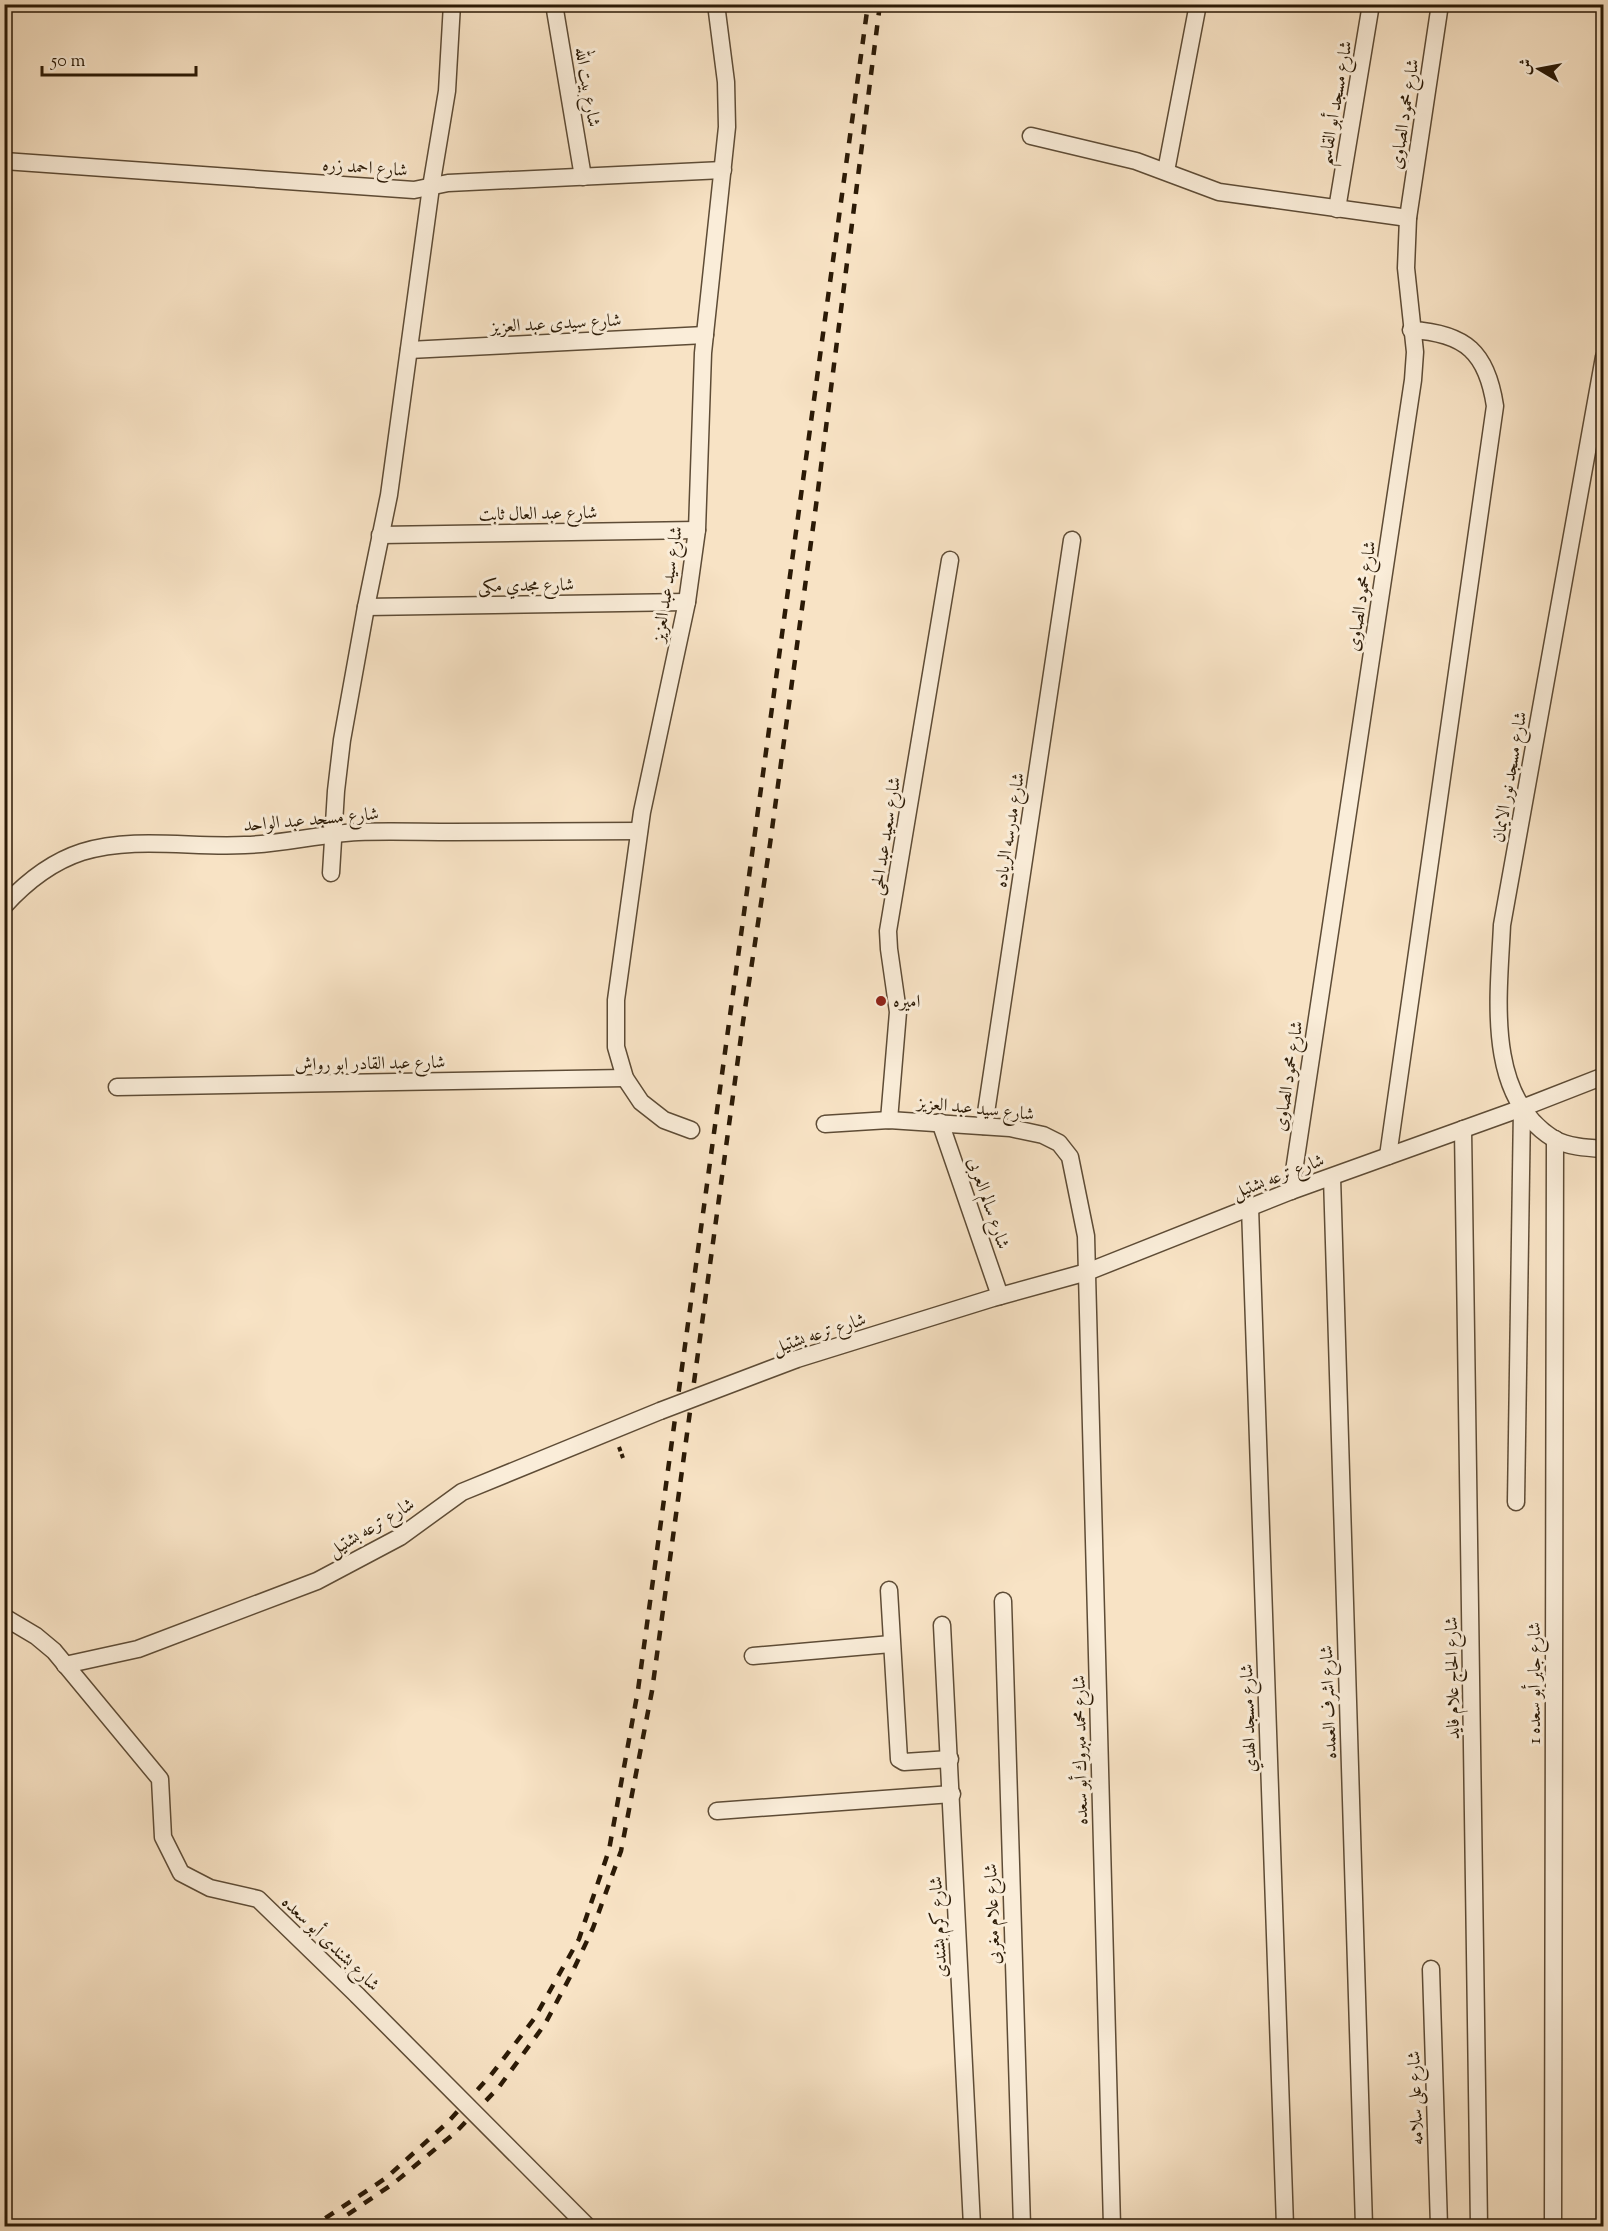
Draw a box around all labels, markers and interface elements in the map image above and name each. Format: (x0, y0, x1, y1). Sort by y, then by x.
scale bar (42, 39, 196, 77)
street label: شارع مسجد أبو القاسم (1311, 39, 1364, 168)
north arrow (1509, 39, 1569, 99)
street label: شارع بيت الله (566, 45, 609, 129)
text: 50 m (50, 49, 86, 75)
street label: شارع محمود الصاوى (1384, 57, 1428, 171)
text: ش (1514, 57, 1539, 77)
street label: شارع احمد زره (321, 153, 408, 185)
street label: شارع سيدى عبد العزيز (488, 309, 622, 342)
street label: شارع عبد العال ثابت (478, 501, 598, 529)
street label: شارع سيد عبد العزيز (647, 524, 691, 646)
street label: شارع محمود الصاوى (1341, 539, 1385, 653)
street label: شارع مجدي مكى (478, 573, 574, 601)
street label: شارع مسجد نور الايمان (1487, 710, 1535, 845)
street label: شارع مدرسه الرياده (989, 771, 1033, 890)
street label: شارع سعيد عبد الحى (865, 775, 909, 897)
street label: شارع مسجد عبد الواحد (242, 802, 380, 840)
place label: اميره (893, 990, 921, 1016)
marker: اميره (874, 994, 888, 1008)
street label: شارع محمود الصاوى (1268, 1019, 1312, 1133)
street label: شارع عبد القادر ابو رواش (294, 1051, 446, 1079)
street label: شارع سيد عبد العزيز (914, 1091, 1035, 1129)
street label: شارع ترعه بشتيل (1229, 1148, 1329, 1207)
street label: شارع سالم العربى (958, 1154, 1015, 1253)
street label: شارع ترعه بشتيل (770, 1308, 870, 1362)
street label: شارع ترعه بشتيل (324, 1493, 420, 1565)
street label: شارع الحاج علام فايد (1440, 1616, 1469, 1740)
street label: شارع جابر أبو سعده 1 (1521, 1622, 1549, 1744)
street label: شارع اشرف العمده (1315, 1645, 1345, 1759)
street label: شارع مسجد الهدي (1235, 1663, 1265, 1773)
street label: شارع محمد مبروك أبو سعده (1066, 1675, 1096, 1825)
street label: شارع علام مغربى (979, 1863, 1010, 1965)
street label: شارع كرم بشندى (924, 1875, 957, 1978)
street label: شارع بشندى أبو سعده (275, 1889, 386, 1998)
street label: شارع على سلامه (1402, 2050, 1432, 2146)

